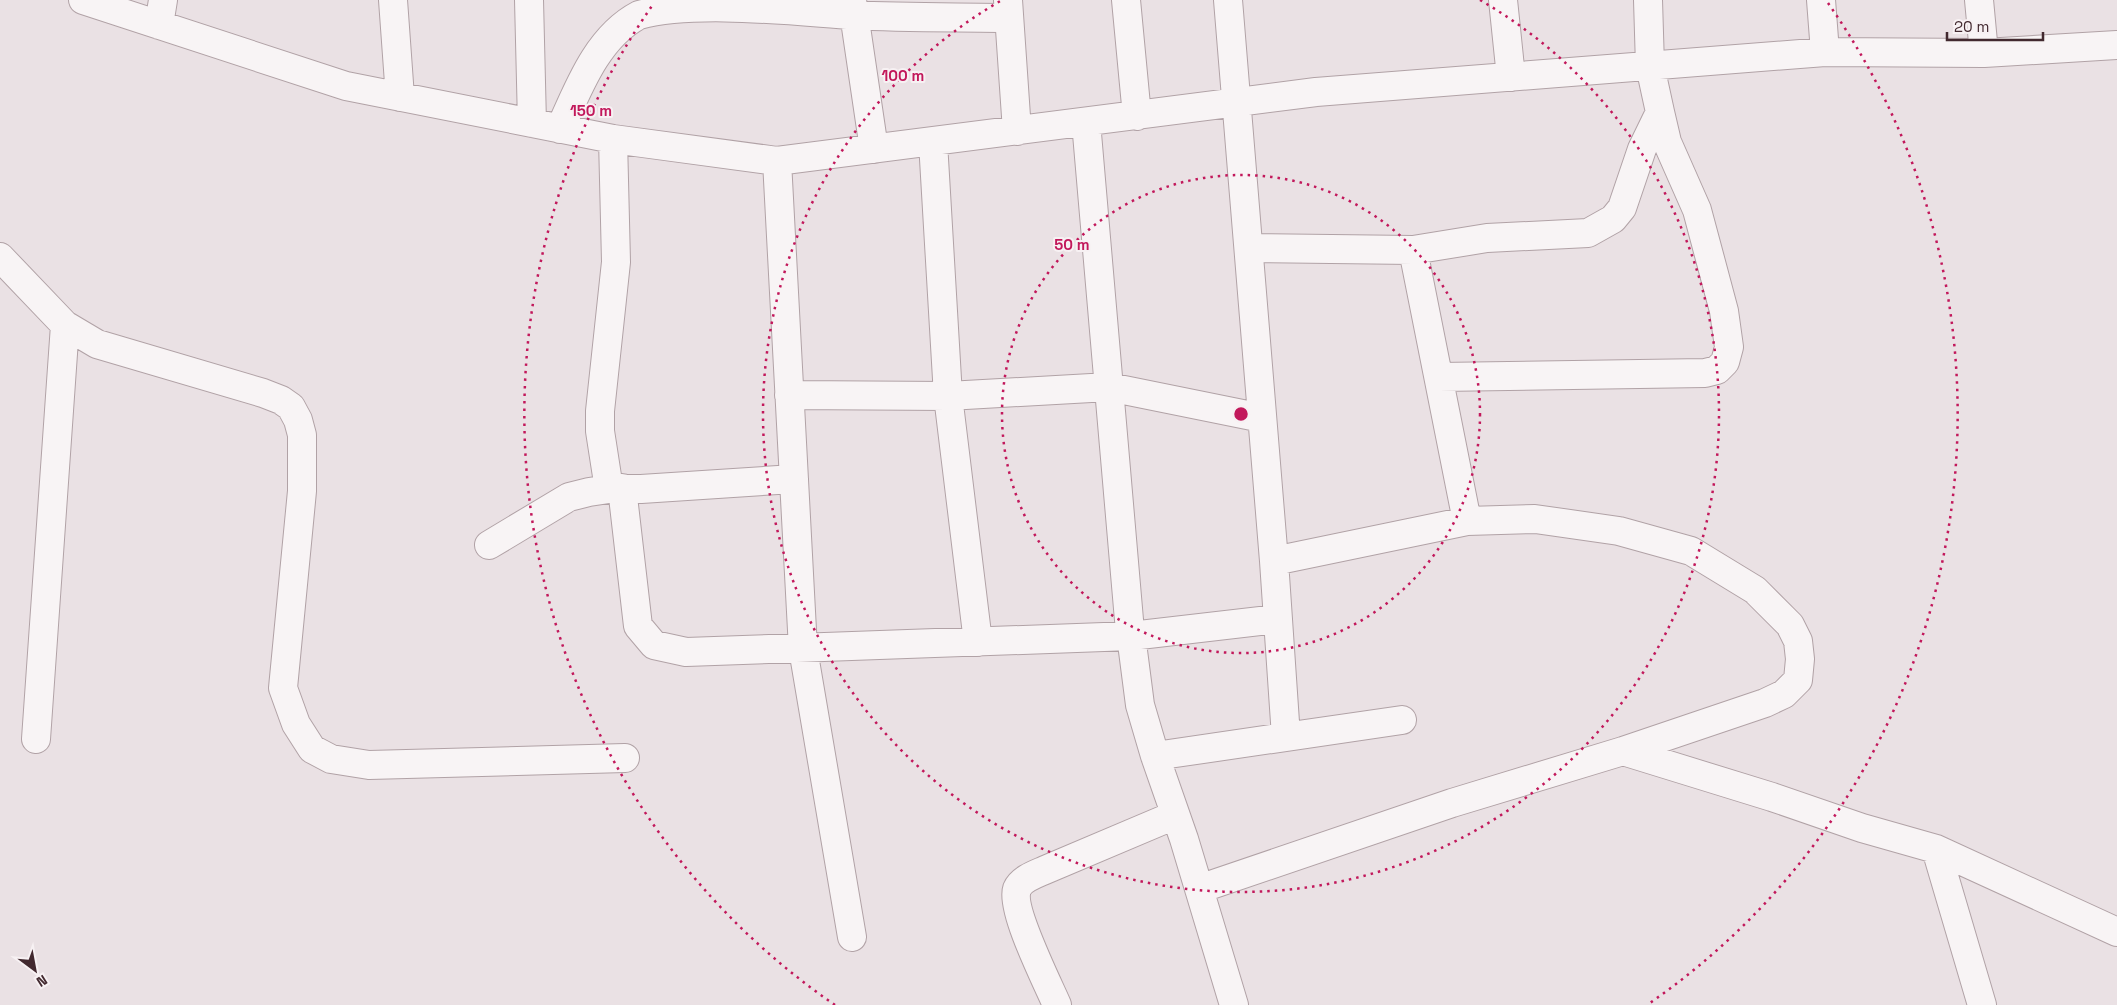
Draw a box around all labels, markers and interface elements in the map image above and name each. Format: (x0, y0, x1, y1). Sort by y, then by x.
scale bar (1947, 10, 2043, 42)
text: 20 m (1954, 17, 1989, 36)
text: 100 m (882, 66, 924, 85)
text: 150 m (570, 101, 612, 120)
text: 50 m (1054, 235, 1090, 254)
centre of rings (1232, 405, 1250, 423)
north arrow (10, 945, 60, 995)
text: N (33, 971, 51, 991)

